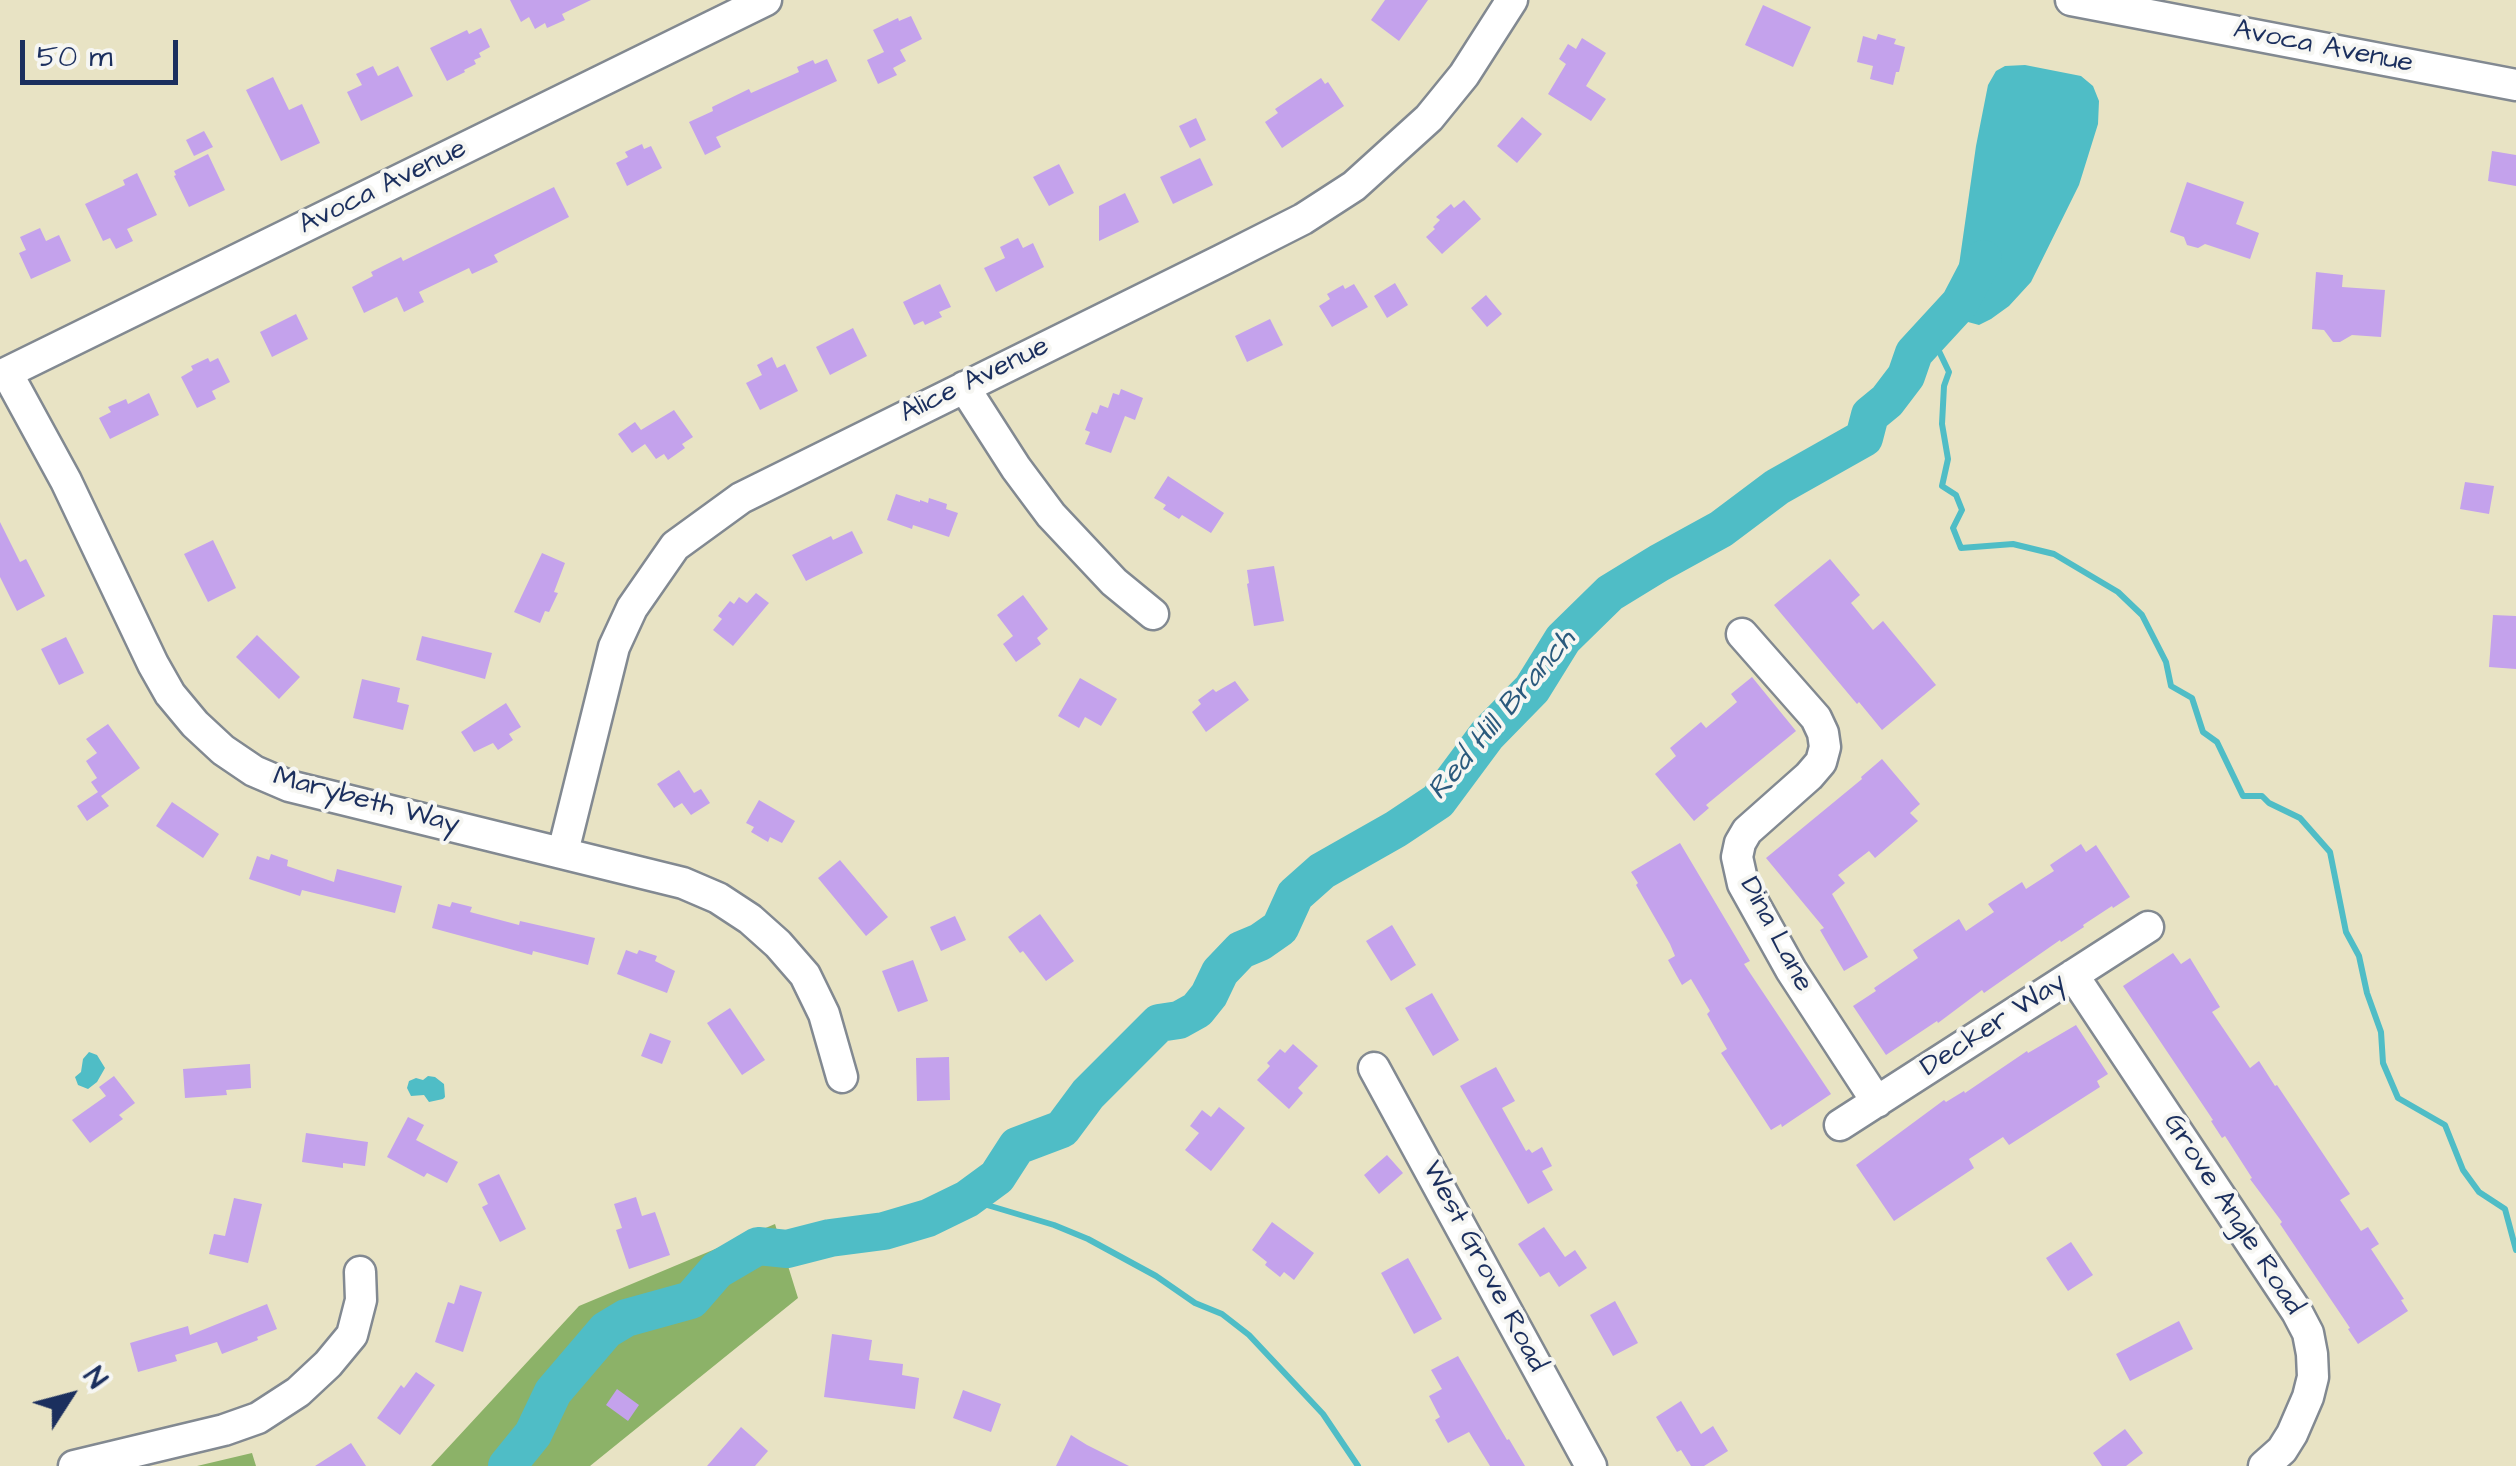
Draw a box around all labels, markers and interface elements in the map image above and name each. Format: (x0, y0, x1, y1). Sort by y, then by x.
street label: Avoca Avenue (2230, 14, 2416, 82)
scale bar (25, 20, 182, 82)
text: 50 m (37, 36, 113, 78)
street label: Avoca Avenue (294, 133, 472, 243)
street label: Alice Avenue (895, 330, 1055, 432)
water label: Red Hill Branch (1421, 624, 1585, 808)
street label: Marybeth Way (269, 761, 463, 843)
street label: Dina Lane (1731, 872, 1819, 998)
street label: Decker Way (1915, 967, 2073, 1085)
street label: Grove Angle Road (2154, 1108, 2310, 1322)
street label: West Grove Road (1413, 1156, 1553, 1378)
north arrow (20, 1346, 120, 1446)
text: N (74, 1360, 116, 1397)

